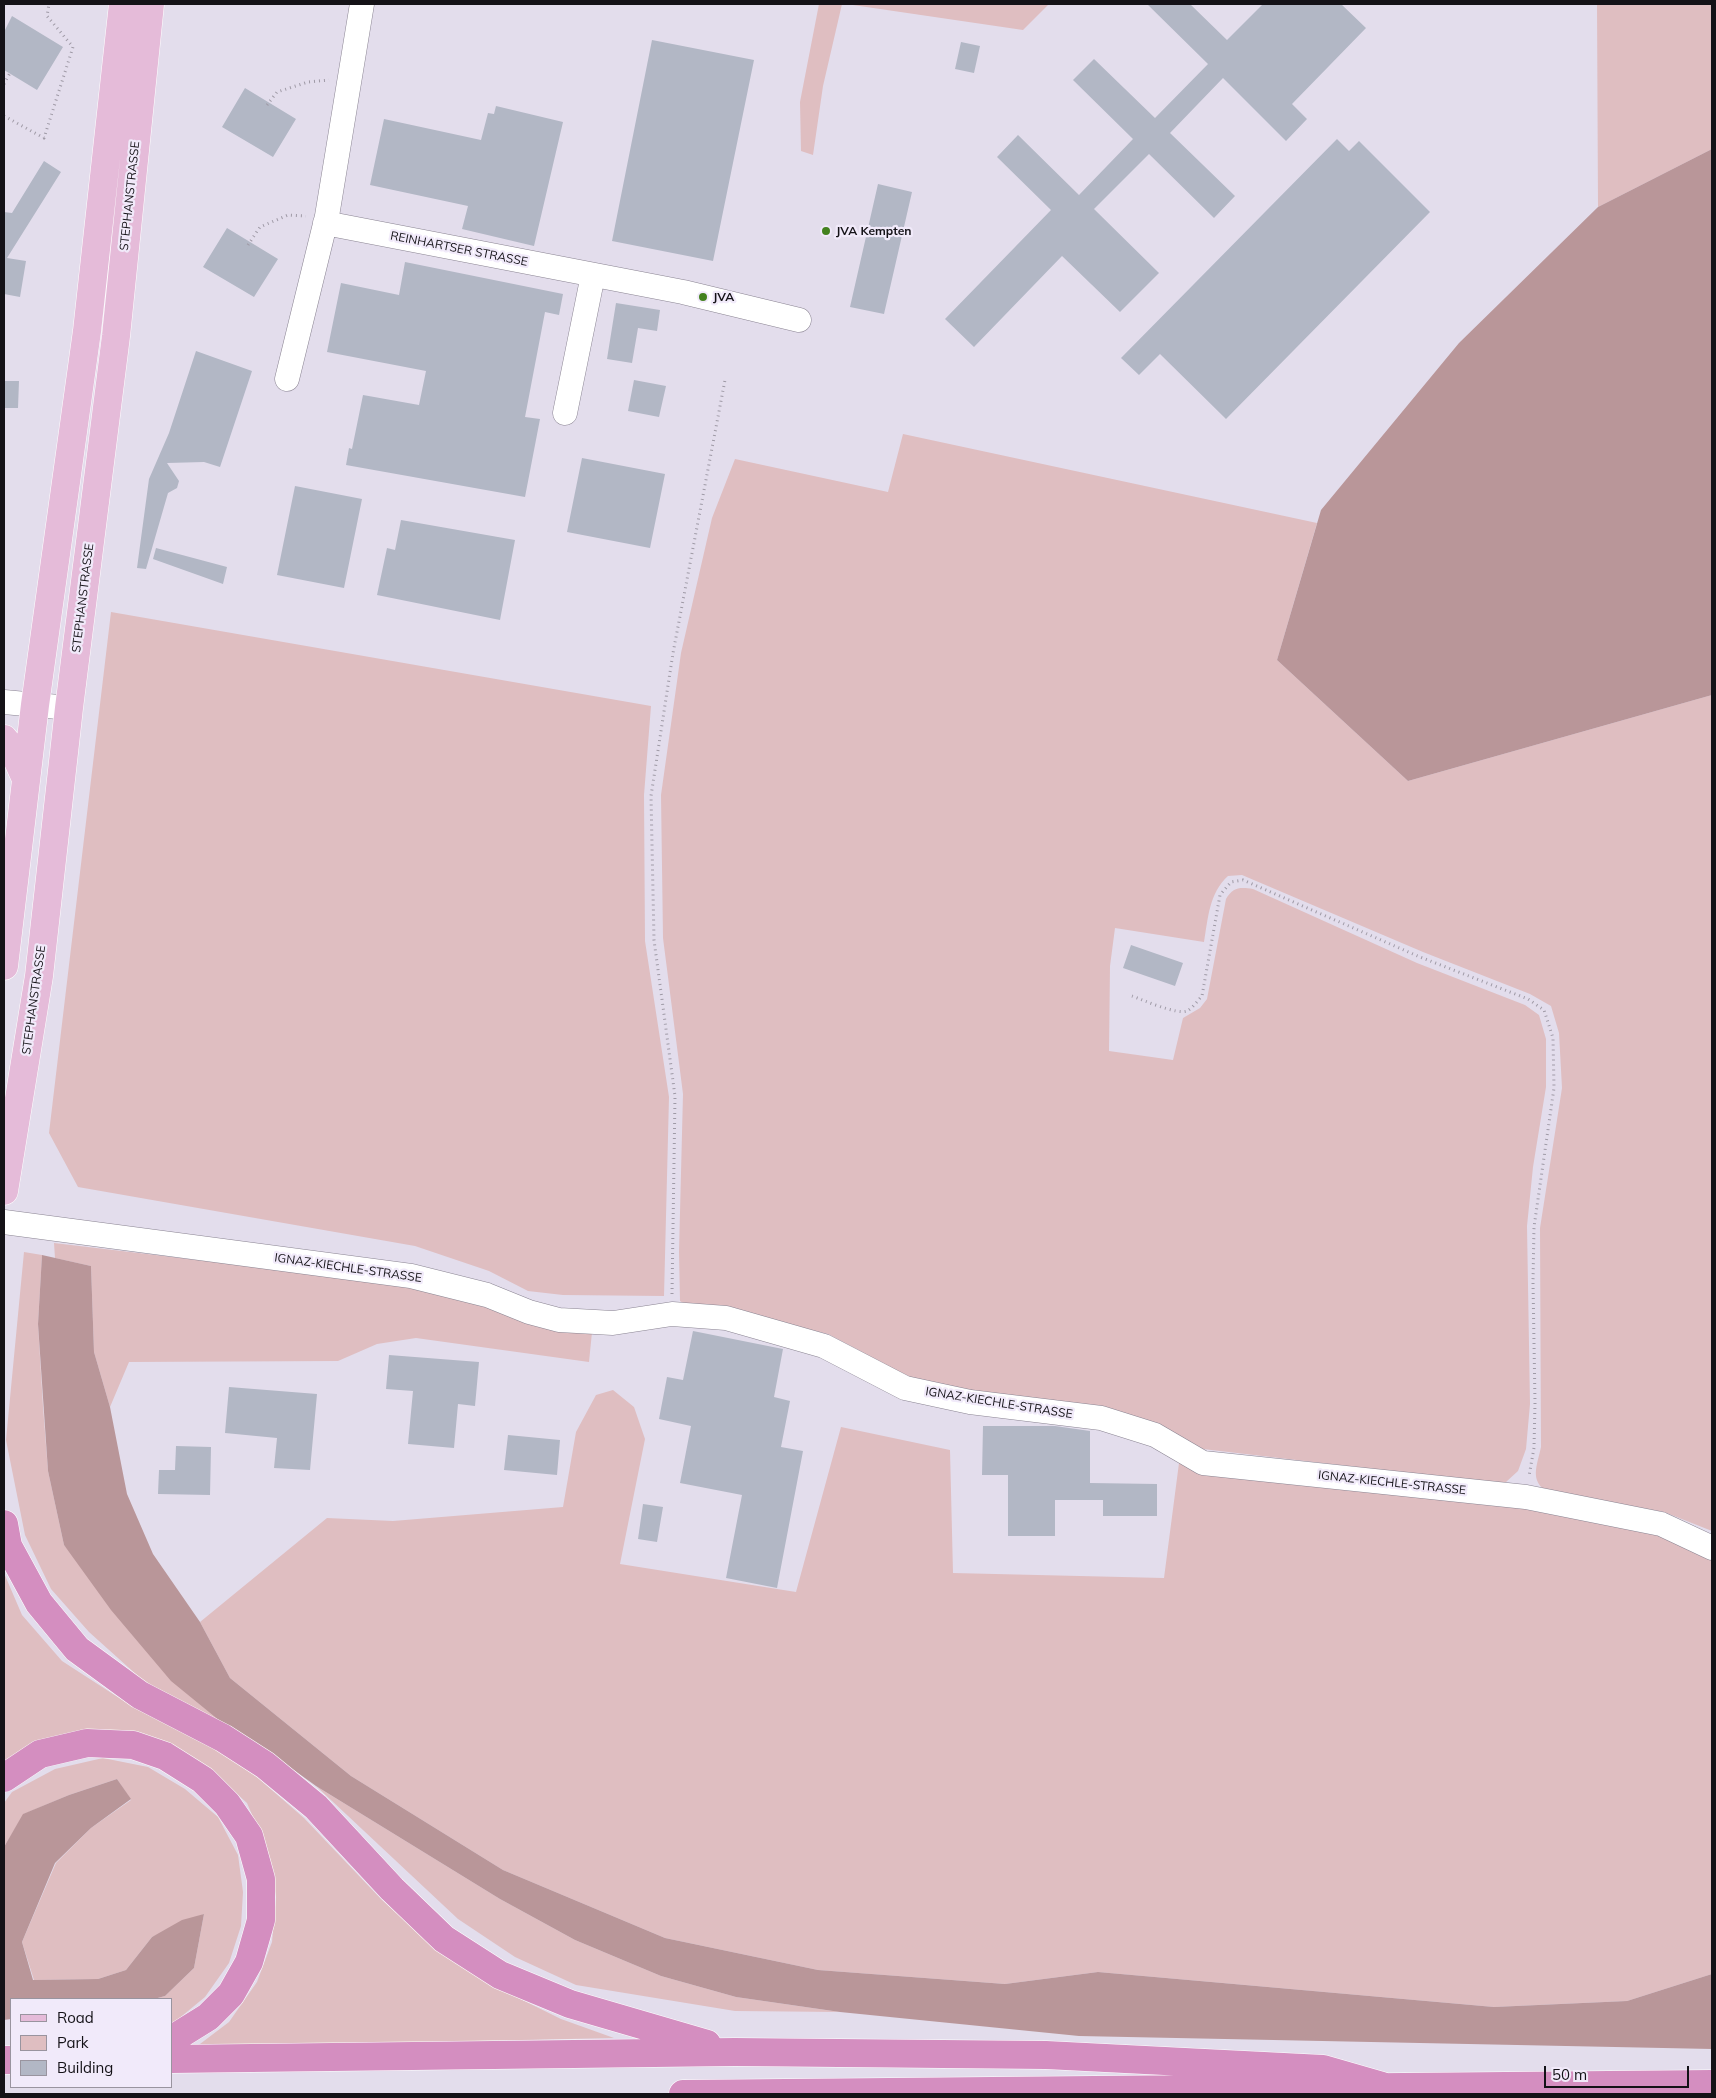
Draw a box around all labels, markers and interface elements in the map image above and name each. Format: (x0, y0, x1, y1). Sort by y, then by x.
street label: STEPHANSTRASSE (117, 141, 143, 251)
place label: JVA Kempten (836, 224, 911, 238)
marker: JVA Kempten (820, 225, 832, 237)
street label: REINHARTSER STRASSE (389, 229, 529, 269)
place label: JVA (713, 290, 734, 304)
marker: JVA (697, 291, 709, 303)
street label: STEPHANSTRASSE (69, 543, 97, 653)
street label: STEPHANSTRASSE (19, 945, 49, 1055)
street label: IGNAZ-KIECHLE-STRASSE (273, 1251, 423, 1285)
street label: IGNAZ-KIECHLE-STRASSE (924, 1384, 1074, 1422)
street label: IGNAZ-KIECHLE-STRASSE (1317, 1468, 1467, 1498)
legend (10, 1998, 172, 2088)
text: Road (57, 2008, 94, 2027)
text: Park (57, 2033, 89, 2052)
scale bar (1546, 2056, 1691, 2088)
text: Building (57, 2058, 113, 2077)
text: 50 m (1552, 2065, 1587, 2084)

